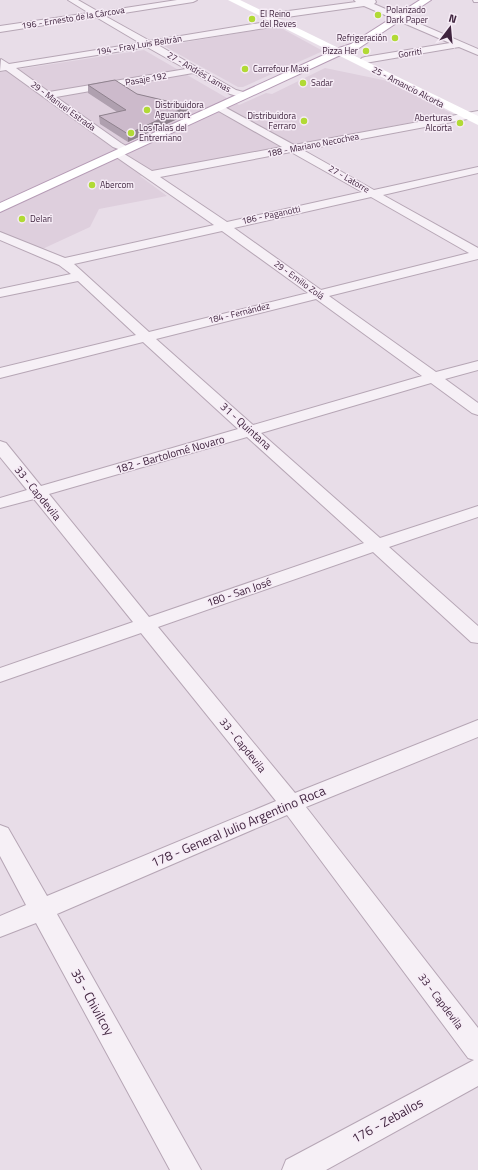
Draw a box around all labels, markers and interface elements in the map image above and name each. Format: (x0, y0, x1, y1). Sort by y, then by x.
street label: 196 - Ernesto de la Cárcova (20, 3, 126, 32)
place label: Polarizado Dark Paper (386, 3, 428, 26)
place label: El Reino del Reves (260, 7, 296, 30)
north arrow (430, 8, 470, 48)
marker: Polarizado Dark Paper (373, 10, 383, 20)
text: N (447, 10, 459, 27)
marker: El Reino del Reves (247, 14, 257, 24)
street label: 194 - Fray Luis Beltrán (95, 31, 183, 58)
place label: Refrigeración (337, 31, 387, 44)
marker: Refrigeración (390, 33, 400, 43)
place label: Pizza Her (322, 44, 358, 57)
street label: Gorriti (397, 44, 423, 61)
marker: Pizza Her (361, 46, 371, 56)
street label: 27 - Andrés Lamas (165, 48, 234, 95)
place label: Carrefour Maxi (253, 62, 309, 75)
street label: 25 - Amancio Alcorta (370, 63, 447, 111)
marker: Carrefour Maxi (240, 64, 250, 74)
street label: Pasaje 192 (124, 68, 168, 89)
place label: Sadar (311, 76, 333, 89)
street label: 29 - Manuel Estrada (28, 78, 99, 134)
marker: Sadar (298, 78, 308, 88)
place label: Distribuidora Aguanort (155, 98, 204, 121)
marker: Distribuidora Aguanort (142, 105, 152, 115)
place label: Distribuidora Ferraro (247, 109, 296, 132)
place label: Aberturas Alcorta (414, 111, 452, 134)
marker: Distribuidora Ferraro (299, 116, 309, 126)
marker: Aberturas Alcorta (455, 118, 465, 128)
place label: Los Talas del Entrerriano (139, 121, 187, 144)
marker: Los Talas del Entrerriano (126, 128, 136, 138)
street label: 188 - Mariano Necochea (266, 129, 360, 160)
street label: 27 - Latorre (326, 162, 373, 196)
place label: Abercom (100, 178, 134, 191)
marker: Abercom (87, 180, 97, 190)
street label: 186 - Paganotti (240, 202, 302, 227)
place label: Delari (30, 212, 52, 225)
marker: Delari (17, 214, 27, 224)
street label: 29 - Emilio Zolá (271, 257, 328, 303)
street label: 184 - Fernández (207, 299, 271, 326)
street label: 31 - Quintana (217, 399, 276, 454)
street label: 182 - Bartolomé Novaro (114, 431, 227, 477)
street label: 33 - Capdevila (11, 462, 65, 524)
street label: 180 - San José (204, 573, 274, 611)
street label: 33 - Capdevila (216, 714, 270, 776)
street label: 178 - General Julio Argentino Roca (148, 780, 329, 872)
street label: 35 - Chivilcoy (66, 965, 120, 1039)
street label: 33 - Capdevila (415, 970, 468, 1033)
street label: 176 - Zeballos (348, 1092, 426, 1148)

